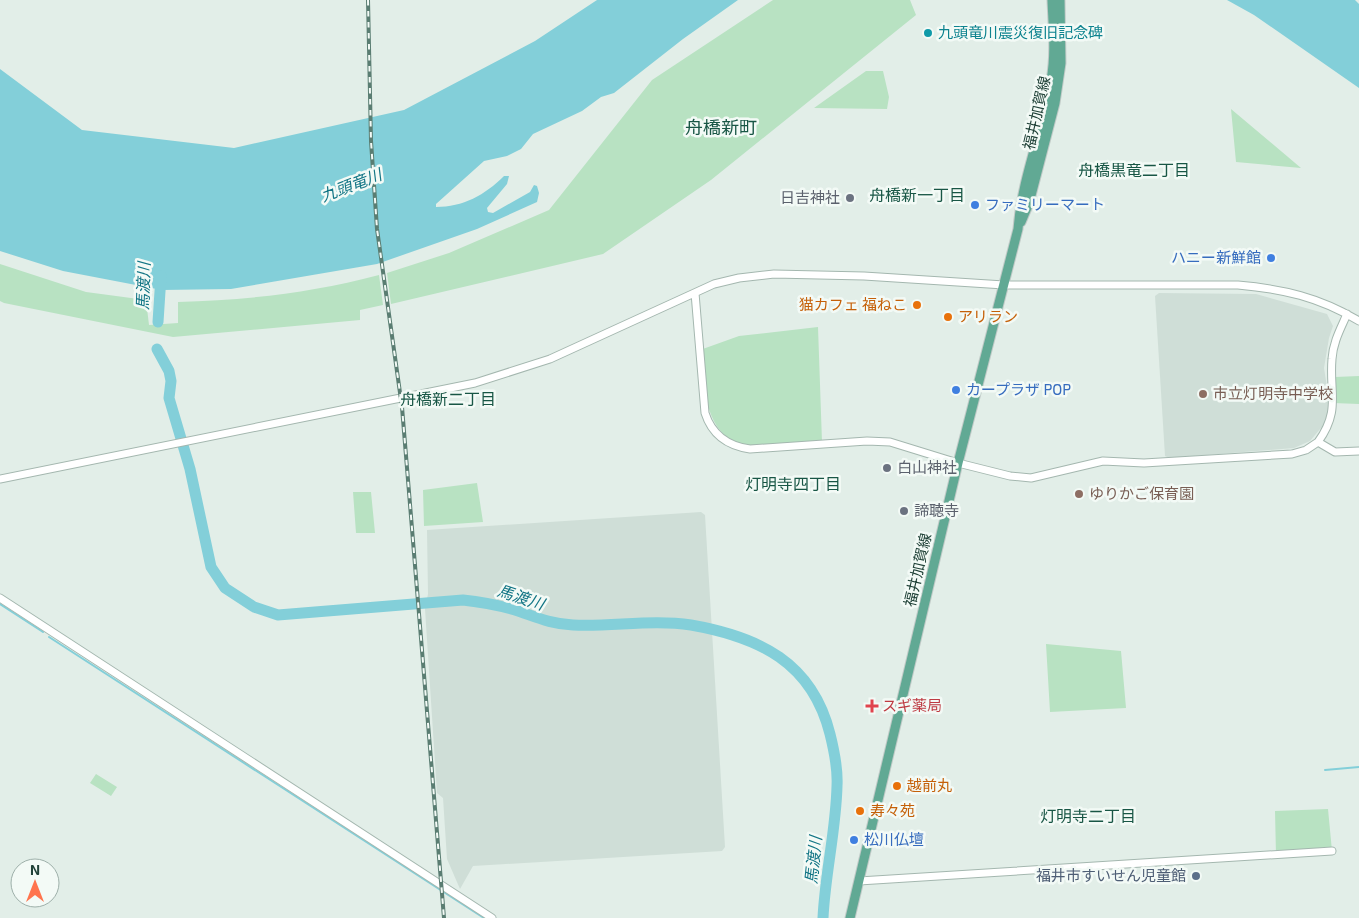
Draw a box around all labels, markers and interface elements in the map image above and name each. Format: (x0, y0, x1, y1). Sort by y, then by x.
place label: 九頭竜川震災復旧記念碑 (938, 23, 1103, 41)
marker: 九頭竜川震災復旧記念碑 (922, 27, 934, 39)
street label: 福井加賀線 (1019, 74, 1053, 151)
district label: 舟橋新町 (685, 116, 757, 138)
district label: 舟橋黒竜二丁目 (1078, 160, 1190, 179)
water label: 九頭竜川 (318, 163, 386, 205)
district label: 舟橋新一丁目 (869, 185, 965, 204)
place label: 日吉神社 (780, 188, 840, 206)
marker: 日吉神社 (844, 192, 856, 204)
place label: ファミリーマート (985, 195, 1105, 213)
marker: ファミリーマート (969, 199, 981, 211)
place label: ハニー新鮮館 (1171, 248, 1261, 266)
marker: ハニー新鮮館 (1265, 252, 1277, 264)
water label: 馬渡川 (132, 260, 153, 310)
place label: 猫カフェ 福ねこ (799, 295, 907, 313)
marker: 猫カフェ 福ねこ (911, 299, 923, 311)
place label: アリラン (958, 307, 1018, 325)
marker: アリラン (942, 311, 954, 323)
place label: カープラザ POP (966, 380, 1071, 398)
marker: カープラザ POP (950, 384, 962, 396)
place label: 市立灯明寺中学校 (1213, 384, 1333, 402)
marker: 市立灯明寺中学校 (1197, 388, 1209, 400)
district label: 舟橋新二丁目 (400, 389, 496, 408)
place label: 白山神社 (897, 458, 957, 476)
marker: 白山神社 (881, 462, 893, 474)
district label: 灯明寺四丁目 (745, 474, 841, 493)
place label: ゆりかご保育園 (1089, 484, 1194, 502)
marker: ゆりかご保育園 (1073, 488, 1085, 500)
place label: 諦聴寺 (914, 501, 959, 519)
marker: 諦聴寺 (898, 505, 910, 517)
street label: 福井加賀線 (900, 531, 934, 608)
water label: 馬渡川 (495, 580, 549, 614)
place label: スギ薬局 (882, 696, 942, 714)
marker: スギ薬局 (866, 700, 878, 712)
place label: 越前丸 (906, 776, 952, 794)
marker: 越前丸 (891, 780, 903, 792)
place label: 寿々苑 (870, 801, 915, 819)
marker: 寿々苑 (854, 805, 866, 817)
district label: 灯明寺二丁目 (1040, 806, 1136, 825)
place label: 松川仏壇 (864, 830, 924, 848)
water label: 馬渡川 (801, 833, 825, 885)
marker: 松川仏壇 (848, 834, 860, 846)
north arrow (10, 858, 60, 908)
text: N (30, 861, 40, 878)
place label: 福井市すいせん児童館 (1036, 866, 1186, 884)
marker: 福井市すいせん児童館 (1190, 870, 1202, 882)

